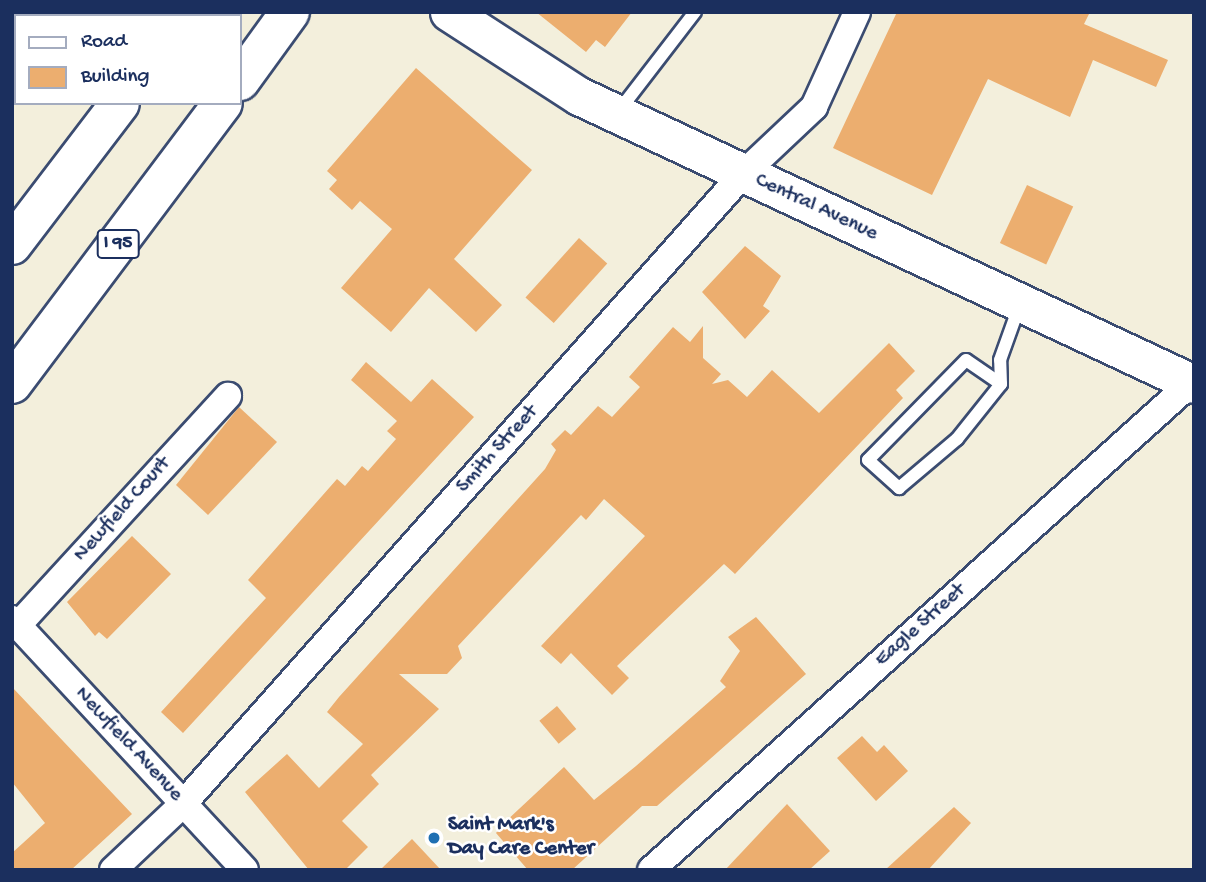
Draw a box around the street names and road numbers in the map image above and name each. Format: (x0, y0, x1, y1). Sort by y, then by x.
street label: Central Avenue (751, 169, 881, 247)
road number: I 95 (95, 228, 141, 260)
street label: Smith Street (452, 401, 544, 499)
street label: Newfield Court (69, 452, 177, 568)
street label: Eagle Street (871, 579, 971, 673)
street label: Newfield Avenue (68, 682, 188, 808)

